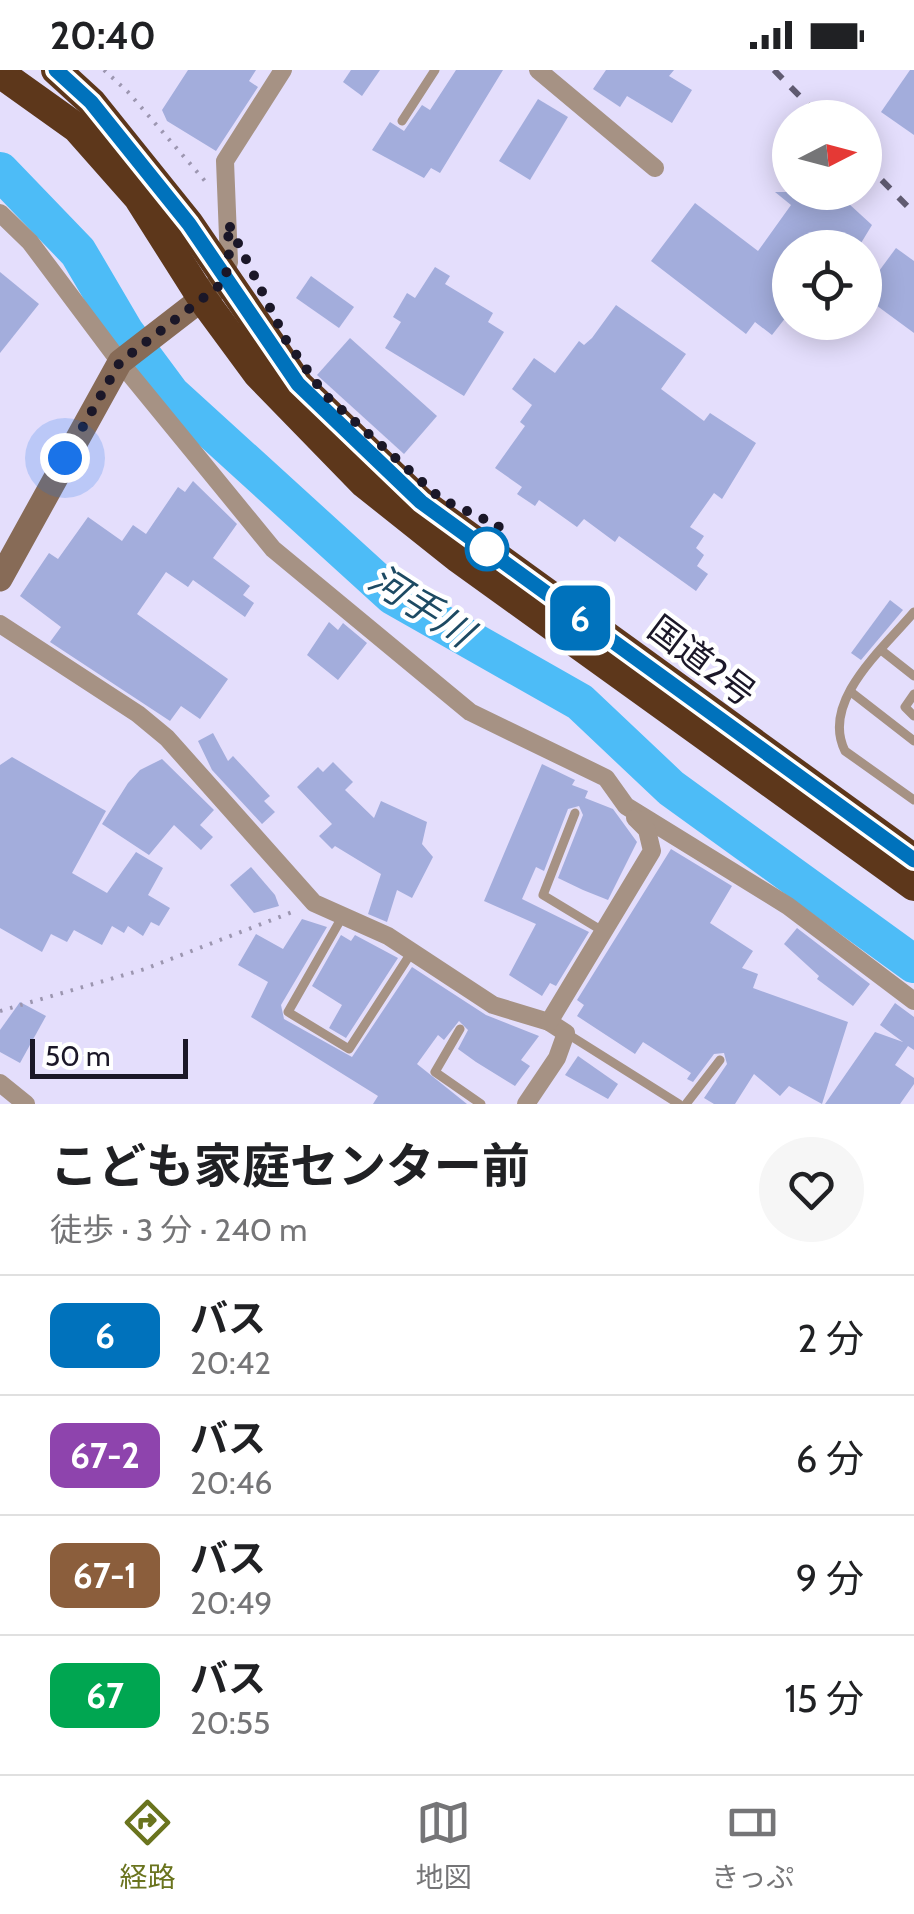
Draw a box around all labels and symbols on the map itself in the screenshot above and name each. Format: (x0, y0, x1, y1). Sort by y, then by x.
north arrow (772, 100, 882, 210)
your location (40, 433, 90, 483)
unlabelled marker (466, 528, 508, 570)
water label: 河手川 (361, 555, 485, 659)
line badge: 6 (548, 586, 612, 650)
street label: 国道2号 (640, 606, 764, 715)
scale bar (30, 1034, 188, 1078)

